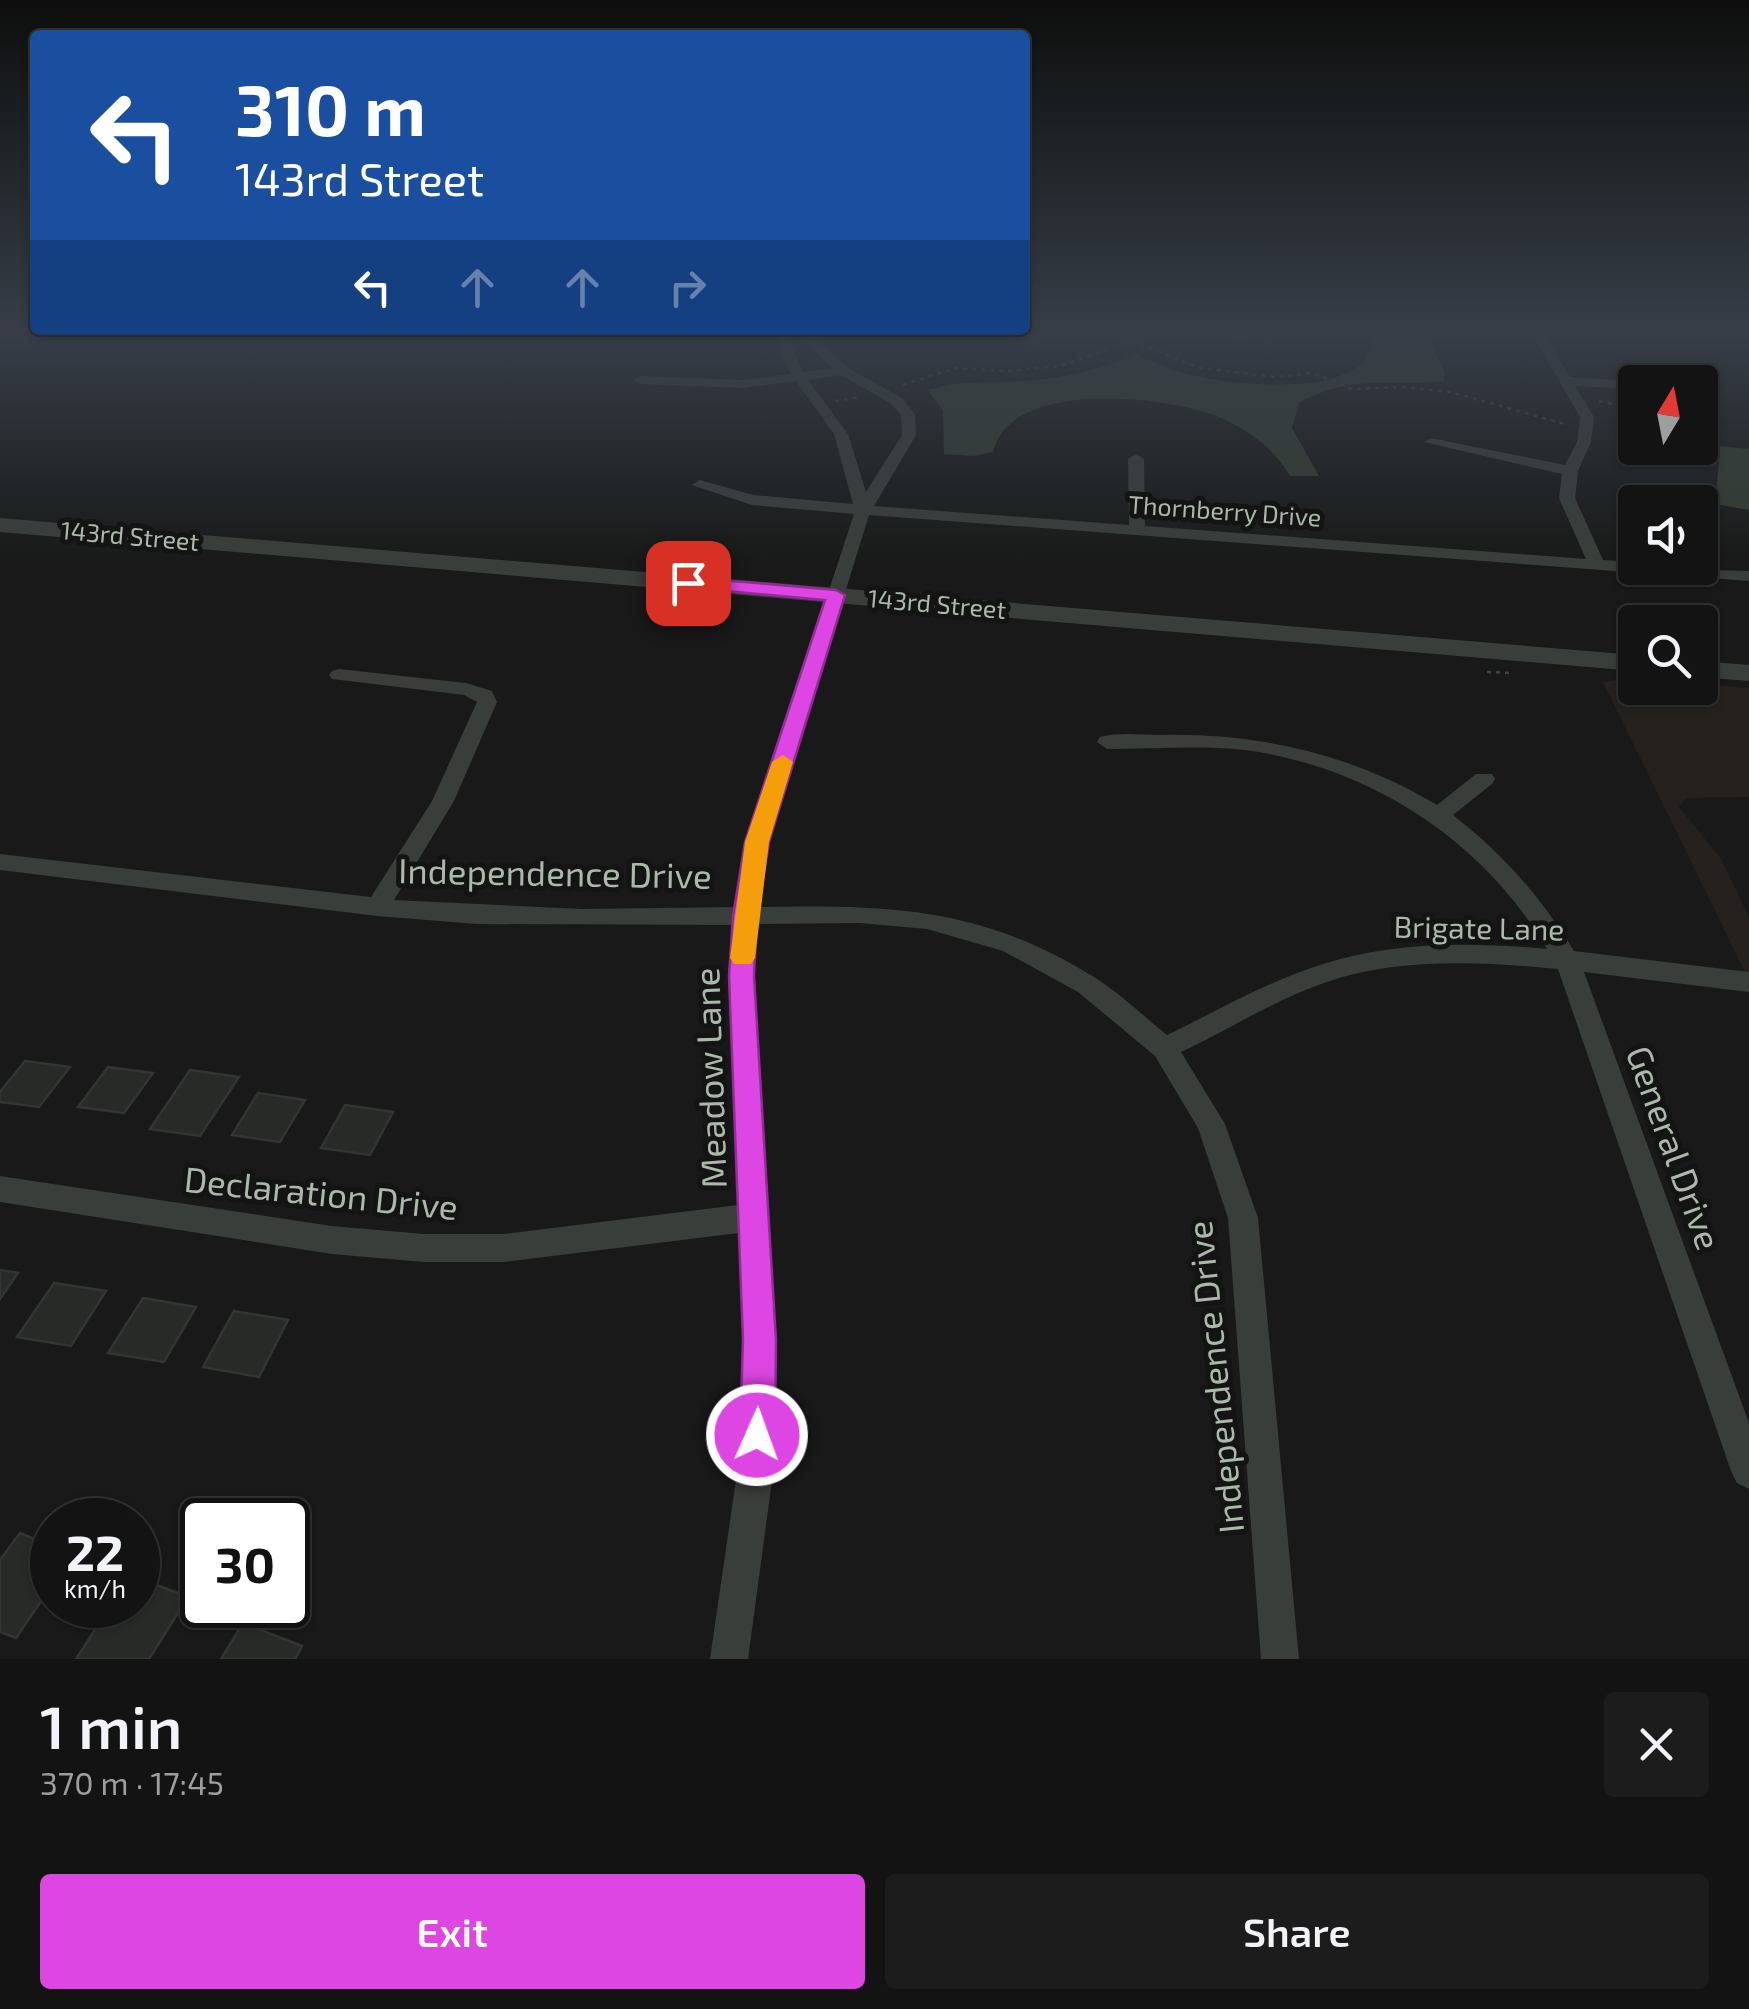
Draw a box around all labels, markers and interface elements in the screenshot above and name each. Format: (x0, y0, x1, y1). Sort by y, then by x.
text: 310 m (235, 66, 426, 150)
icon: left (70, 70, 200, 200)
text: 143rd Street (235, 151, 484, 205)
icon: left (345, 260, 400, 315)
icon: ahead (450, 260, 505, 315)
icon: ahead (555, 260, 610, 315)
icon: right (660, 260, 715, 315)
north arrow (1618, 365, 1718, 465)
map controls (1618, 365, 1718, 705)
button: sound (1618, 485, 1718, 585)
street label: Thornberry Drive (1128, 488, 1322, 532)
street label: 143rd Street (60, 514, 200, 556)
pin (646, 541, 731, 626)
icon: arrive (661, 556, 716, 611)
street label: 143rd Street (867, 582, 1007, 624)
button: search (1618, 605, 1718, 705)
street label: Independence Drive (398, 848, 712, 896)
street label: Brigate Lane (1393, 908, 1565, 946)
street label: Meadow Lane (684, 967, 734, 1189)
street label: General Drive (1619, 1040, 1731, 1255)
street label: Declaration Drive (182, 1157, 460, 1227)
street label: Independence Drive (1177, 1219, 1251, 1535)
position arrow (705, 1383, 809, 1487)
speed limit sign: 30 (180, 1498, 310, 1628)
text: 22 (66, 1521, 124, 1581)
text: km/h (64, 1573, 126, 1603)
text: 1 min (40, 1689, 182, 1761)
button: close (1604, 1692, 1709, 1797)
text: 370 m · 17:45 (40, 1763, 224, 1801)
button: Exit (40, 1874, 865, 1989)
button: Share (885, 1874, 1709, 1989)

